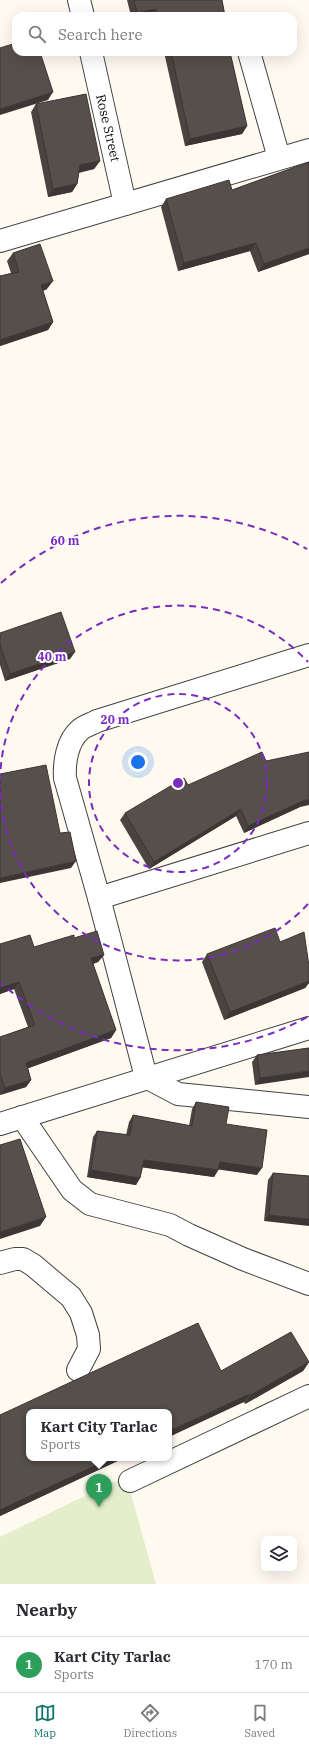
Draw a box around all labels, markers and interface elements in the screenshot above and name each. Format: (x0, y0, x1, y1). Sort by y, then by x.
search box (12, 12, 297, 56)
icon: search (26, 23, 48, 45)
text: Search here (58, 25, 143, 44)
street label: Rose Street (92, 93, 124, 164)
text: 60 m (51, 533, 80, 548)
text: 40 m (38, 649, 67, 664)
text: 20 m (101, 712, 130, 727)
your location (128, 752, 148, 772)
centre of rings (171, 776, 185, 790)
popup (26, 1409, 172, 1461)
text: Kart City Tarlac (41, 1417, 157, 1436)
text: Sports (41, 1436, 80, 1453)
pin: 1 (86, 1474, 112, 1507)
map controls (261, 1536, 297, 1572)
button: layers (261, 1536, 297, 1572)
text: Nearby (16, 1599, 77, 1621)
text: Kart City Tarlac (54, 1647, 171, 1666)
text: 1 (25, 1656, 33, 1673)
text: 170 m (254, 1656, 293, 1673)
text: Sports (54, 1666, 94, 1683)
tab: Map (34, 1702, 56, 1740)
tab: Directions (123, 1702, 177, 1740)
tab: Saved (244, 1702, 275, 1740)

